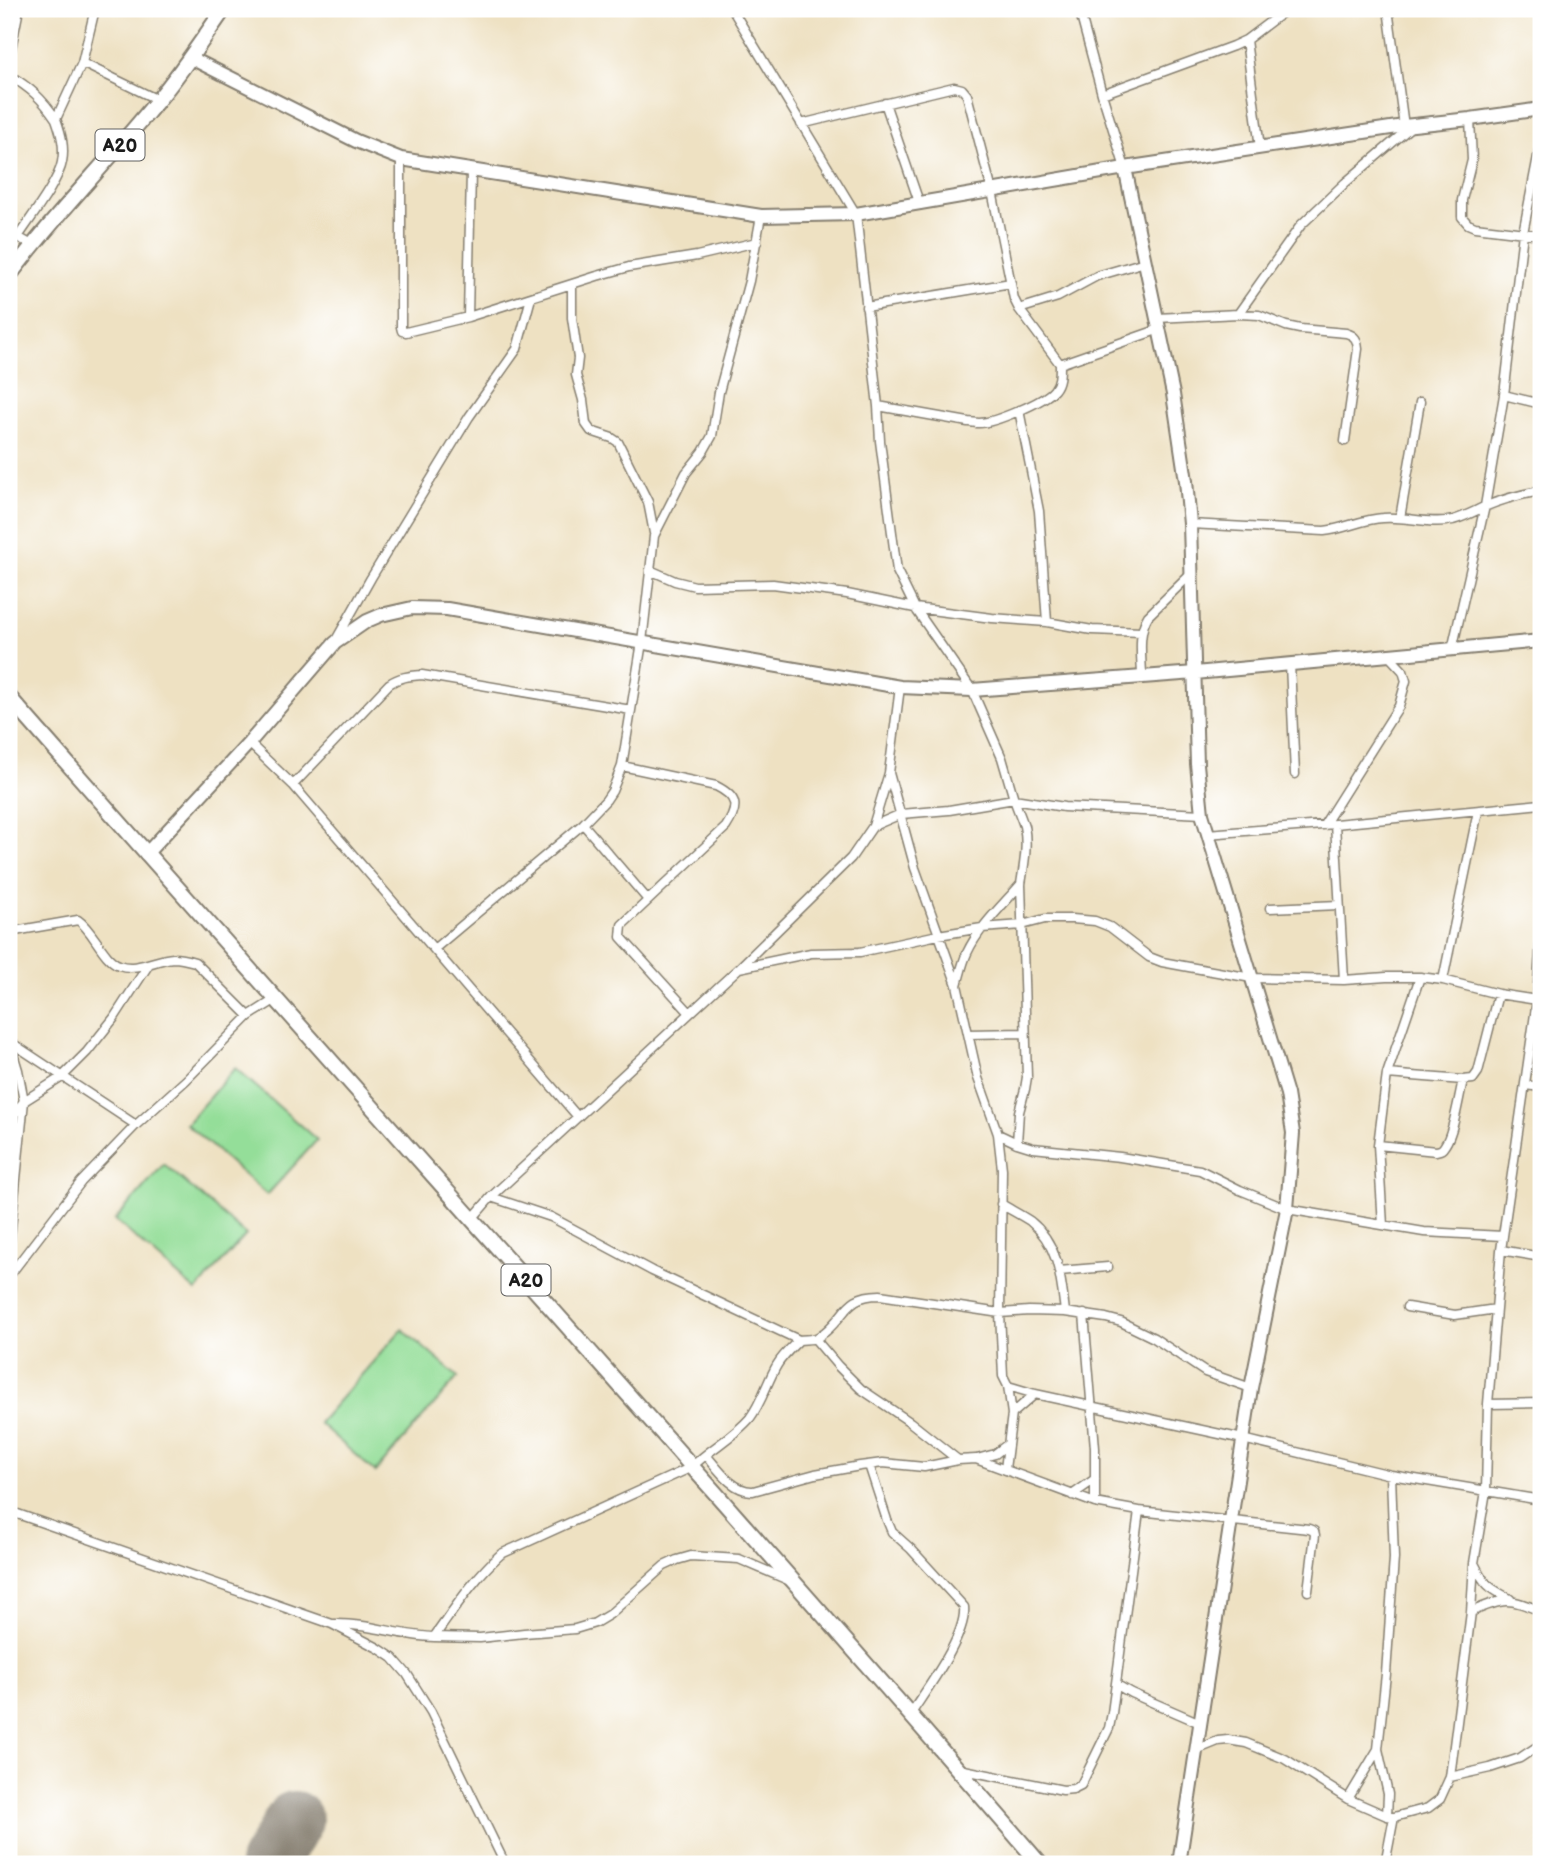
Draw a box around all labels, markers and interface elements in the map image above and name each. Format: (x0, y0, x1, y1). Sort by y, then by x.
road number: A20 (96, 130, 144, 160)
road number: A20 (502, 1264, 550, 1296)

